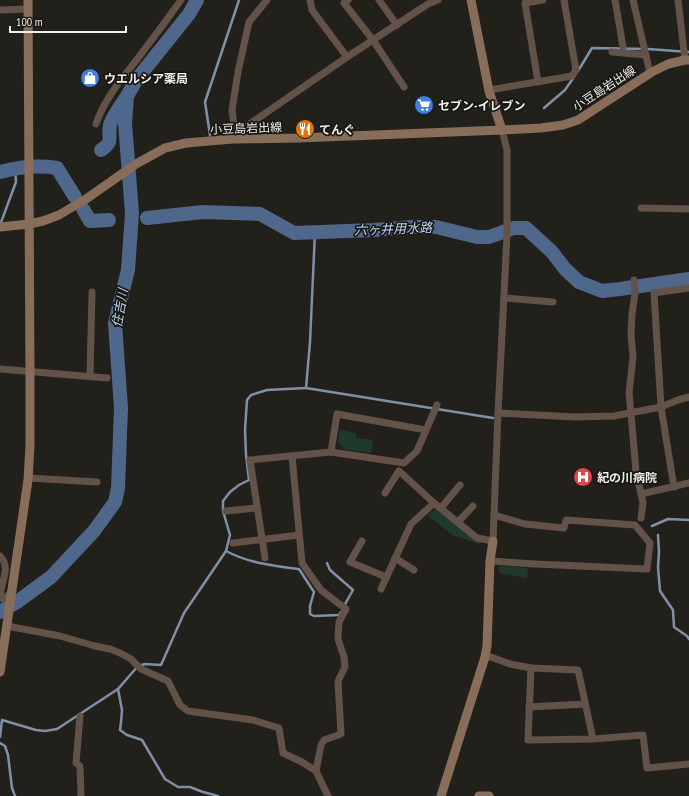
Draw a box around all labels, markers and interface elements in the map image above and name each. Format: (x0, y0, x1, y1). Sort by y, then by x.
scale bar (10, 8, 126, 34)
text: 100 m (16, 14, 43, 29)
street label: 小豆島岩出線 (570, 62, 638, 114)
shop icon: ウエルシア薬局 (79, 67, 101, 89)
place label: ウエルシア薬局 (104, 71, 188, 86)
supermarket icon: セブン-イレブン (413, 94, 435, 116)
place label: セブン-イレブン (438, 98, 526, 113)
restaurant icon: てんぐ (294, 118, 316, 140)
street label: 小豆島岩出線 (210, 119, 282, 137)
place label: てんぐ (319, 122, 355, 137)
water label: 六ヶ井用水路 (354, 219, 433, 239)
water label: 住吉川 (108, 285, 132, 329)
hospital icon: 紀の川病院 (572, 466, 594, 488)
place label: 紀の川病院 (597, 470, 657, 485)

